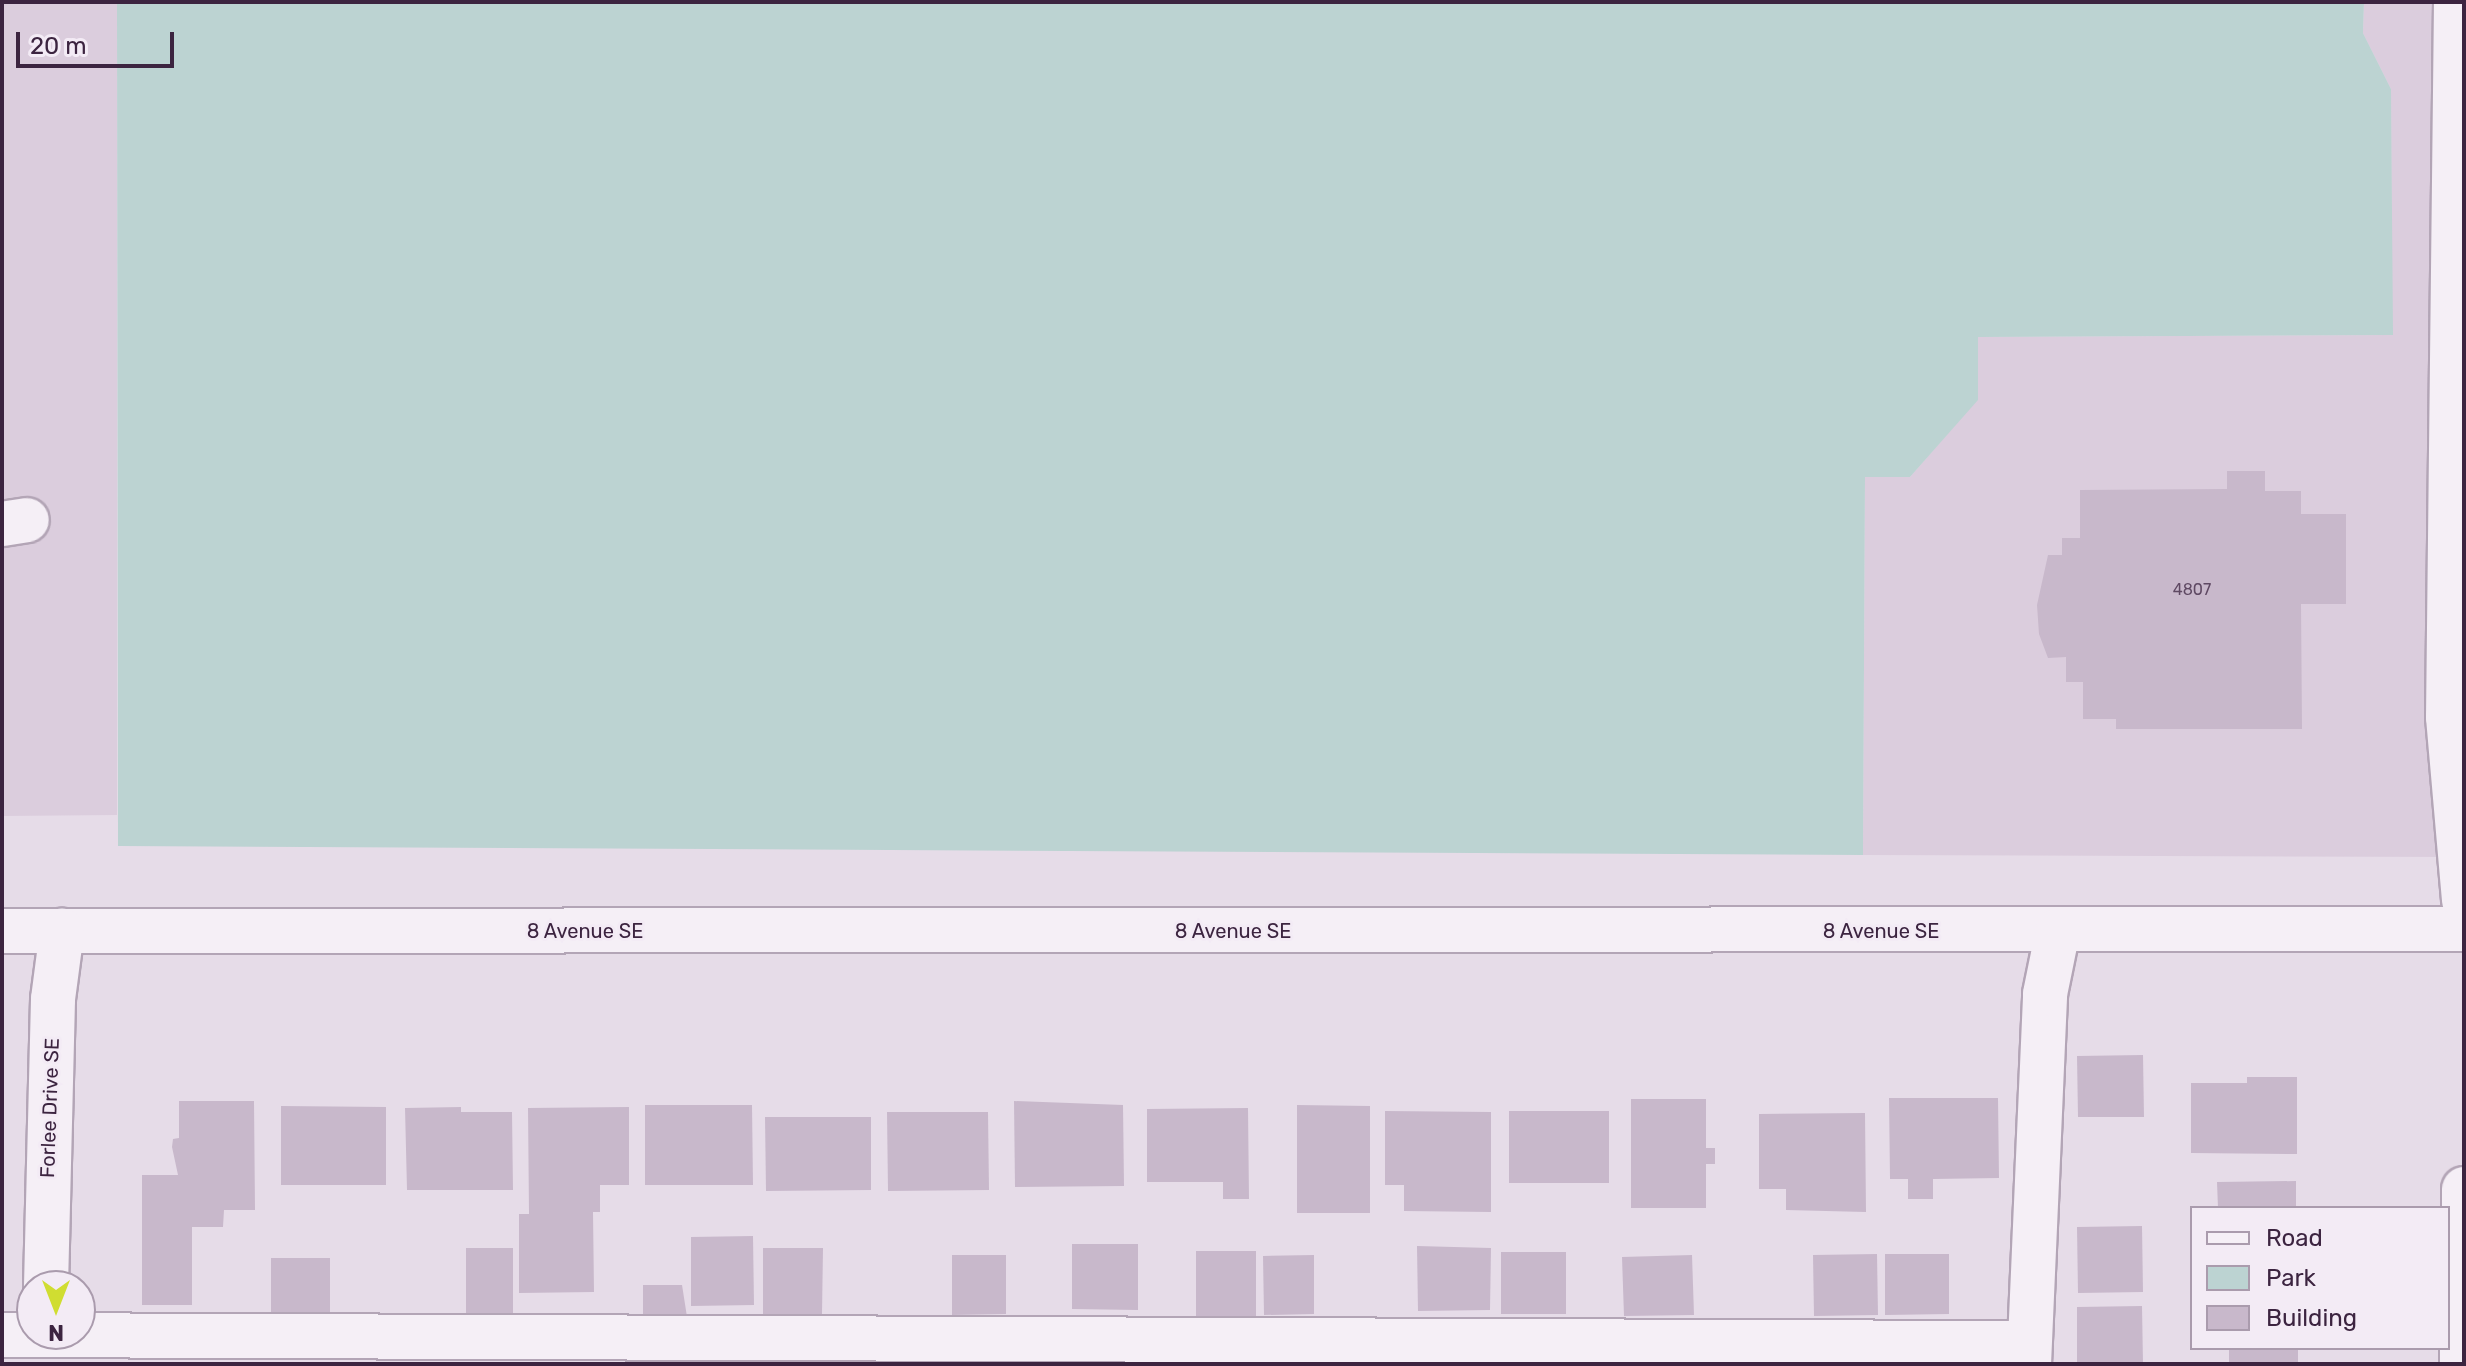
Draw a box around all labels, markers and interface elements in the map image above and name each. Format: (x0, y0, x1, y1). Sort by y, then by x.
scale bar (20, 16, 178, 66)
text: 20 m (30, 32, 87, 60)
house number: 4807 (2173, 580, 2211, 600)
street label: 8 Avenue SE (526, 919, 644, 943)
street label: 8 Avenue SE (1174, 919, 1292, 943)
street label: 8 Avenue SE (1822, 919, 1940, 943)
street label: Forlee Drive SE (36, 1037, 64, 1179)
legend (2190, 1206, 2450, 1350)
text: Road (2266, 1224, 2323, 1252)
text: Park (2266, 1264, 2316, 1292)
north arrow (16, 1270, 96, 1350)
text: Building (2266, 1304, 2357, 1332)
text: N (48, 1319, 64, 1346)

